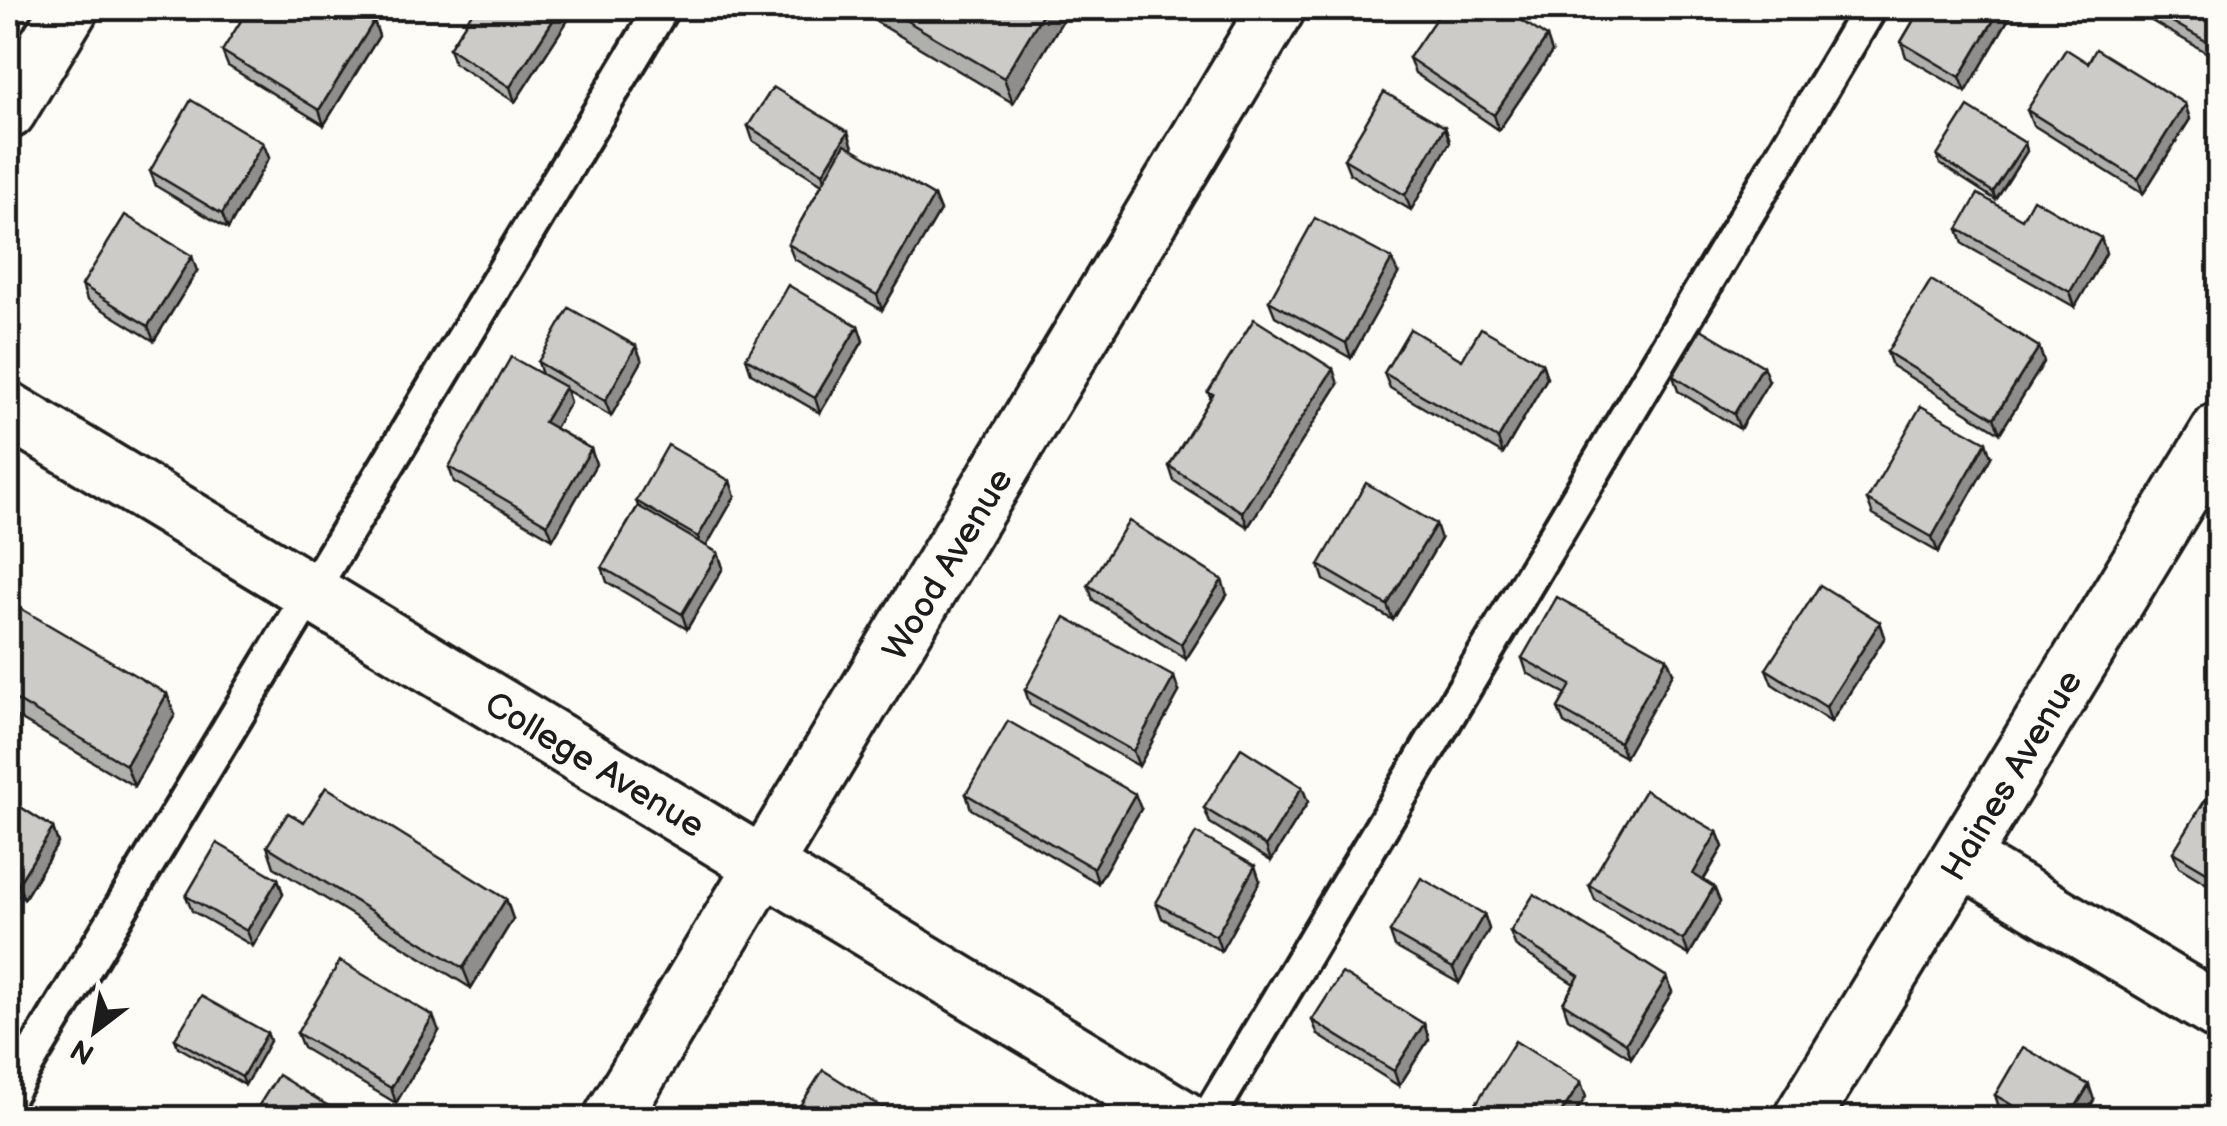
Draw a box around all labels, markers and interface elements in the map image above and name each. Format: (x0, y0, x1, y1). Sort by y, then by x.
street label: Wood Avenue (874, 461, 1023, 669)
street label: Haines Avenue (1932, 663, 2092, 889)
street label: College Avenue (477, 683, 712, 848)
north arrow (45, 981, 145, 1081)
text: N (65, 1032, 100, 1071)

